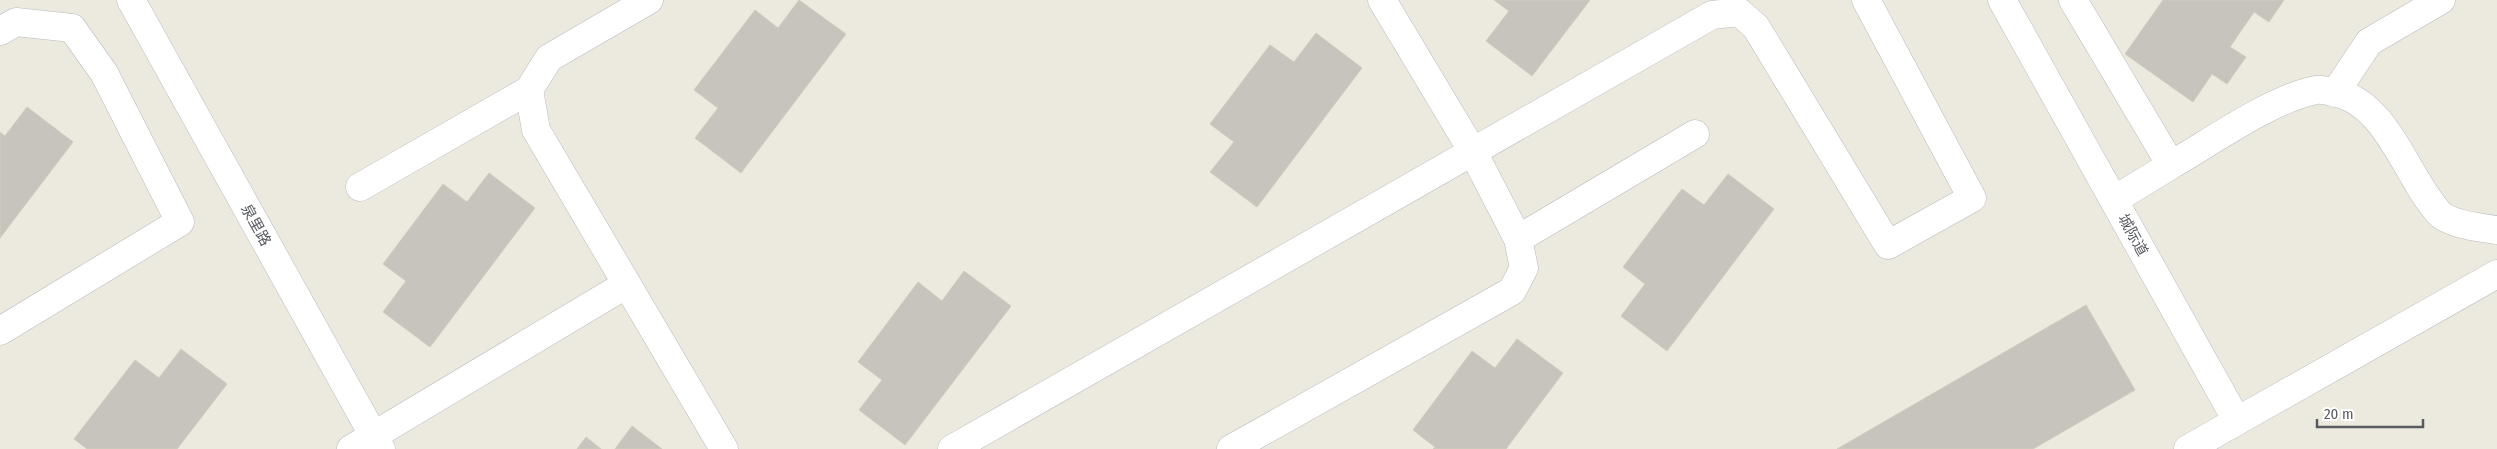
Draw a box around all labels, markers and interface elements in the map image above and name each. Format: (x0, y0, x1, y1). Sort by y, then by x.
street label: 泉里路 (237, 201, 275, 249)
street label: 城际道 (2114, 211, 2152, 259)
scale bar (2317, 396, 2423, 428)
text: 20 m (2324, 405, 2354, 423)

